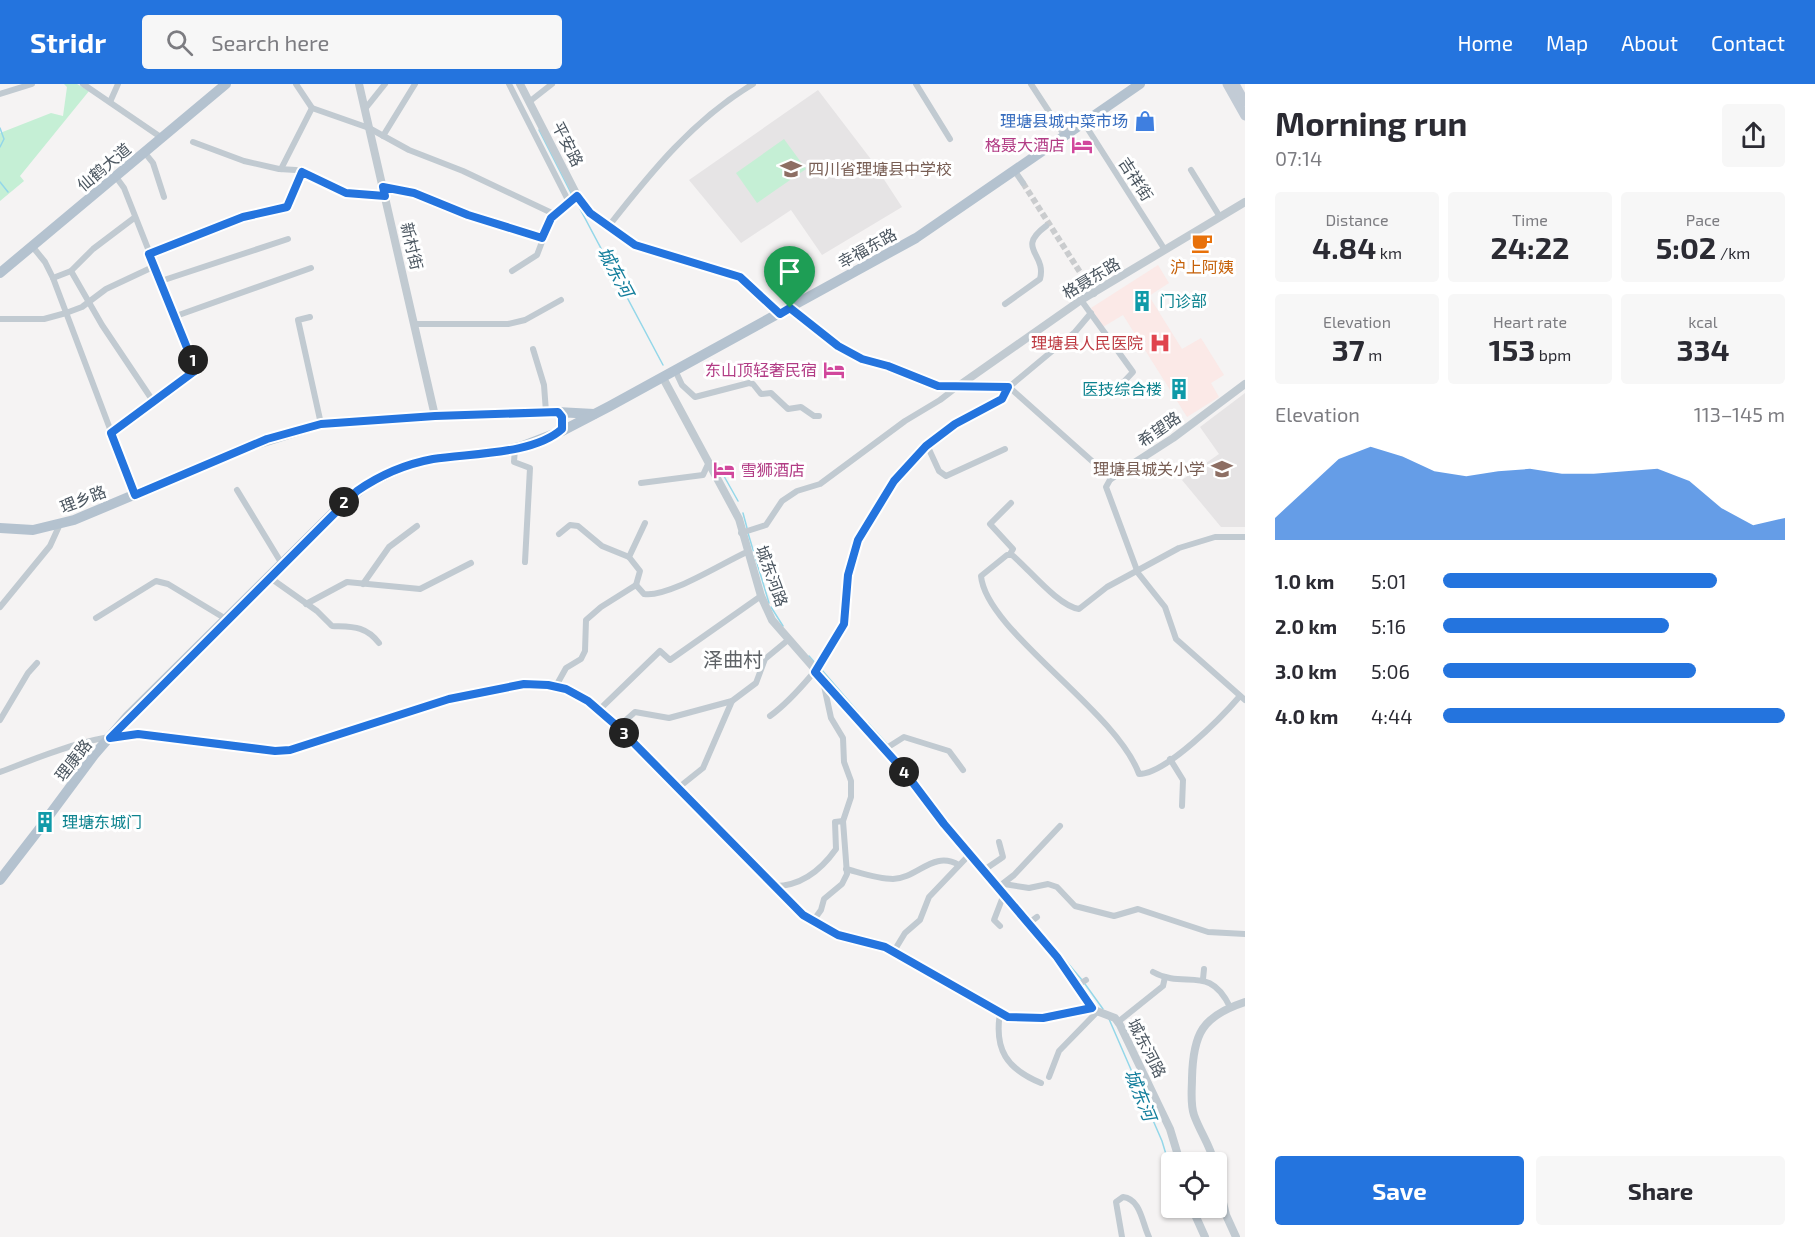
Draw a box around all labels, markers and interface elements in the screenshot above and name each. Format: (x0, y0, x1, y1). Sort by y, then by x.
search box (142, 15, 562, 69)
text: Stridr (30, 25, 106, 59)
icon: search (163, 26, 196, 59)
text: Search here (211, 29, 329, 55)
text: Home (1457, 30, 1513, 55)
text: Map (1546, 30, 1588, 55)
text: About (1621, 30, 1678, 55)
text: Contact (1711, 30, 1785, 55)
text: Morning run (1275, 103, 1467, 143)
button: share (1722, 104, 1785, 167)
shop icon: 理塘县城中菜市场 (1133, 109, 1157, 133)
place label: 理塘县城中菜市场 (1000, 111, 1128, 130)
street label: 平安路 (549, 118, 588, 169)
hotel icon: 格聂大酒店 (1070, 133, 1094, 157)
place label: 格聂大酒店 (985, 135, 1065, 154)
street label: 仙鹤大道 (73, 139, 134, 194)
text: 07:14 (1275, 146, 1322, 170)
street label: 吉祥街 (1115, 153, 1157, 204)
school or university icon: 四川省理塘县中学校 (779, 157, 803, 181)
place label: 四川省理塘县中学校 (808, 159, 952, 178)
text: Distance (1325, 210, 1389, 229)
text: Time (1512, 210, 1548, 229)
text: Pace (1686, 210, 1720, 229)
street label: 新村街 (398, 220, 427, 271)
street label: 幸福东路 (834, 224, 899, 271)
text: 4.84 (1312, 229, 1376, 265)
text: 24:22 (1490, 229, 1570, 265)
text: 5:02 (1656, 229, 1716, 265)
cafe icon: 沪上阿姨 (1190, 231, 1214, 255)
water label: 城东河 (593, 243, 640, 303)
text: km (1376, 243, 1402, 262)
text: /km (1716, 243, 1750, 262)
pin (764, 246, 815, 308)
street label: 格聂东路 (1058, 253, 1123, 302)
icon: arrive (773, 255, 806, 288)
place label: 沪上阿姨 (1170, 257, 1234, 276)
building icon: 门诊部 (1130, 289, 1154, 313)
place label: 门诊部 (1159, 291, 1207, 310)
text: Elevation (1323, 312, 1391, 331)
text: Heart rate (1493, 312, 1567, 331)
text: kcal (1688, 312, 1718, 331)
hospital icon: 理塘县人民医院 (1148, 331, 1172, 355)
text: 37 (1332, 331, 1365, 367)
text: 153 (1489, 331, 1535, 367)
text: 334 (1676, 331, 1730, 367)
place label: 理塘县人民医院 (1031, 333, 1143, 352)
pin: 1 (178, 345, 208, 375)
text: m (1365, 345, 1382, 364)
text: bpm (1535, 345, 1571, 364)
text: 1 (190, 350, 196, 369)
hotel icon: 东山顶轻奢民宿 (822, 358, 846, 382)
place label: 东山顶轻奢民宿 (705, 360, 817, 379)
building icon: 医技综合楼 (1167, 377, 1191, 401)
place label: 医技综合楼 (1082, 379, 1162, 398)
text: Elevation (1275, 402, 1360, 426)
text: 113–145 m (1694, 402, 1785, 426)
street label: 希望路 (1134, 407, 1184, 450)
school or university icon: 理塘县城关小学 (1210, 457, 1234, 481)
hotel icon: 雪狮酒店 (712, 458, 736, 482)
place label: 理塘县城关小学 (1093, 459, 1205, 478)
place label: 雪狮酒店 (741, 460, 805, 479)
street label: 理乡路 (57, 481, 109, 516)
pin: 2 (329, 487, 359, 517)
text: 2 (339, 492, 349, 511)
street label: 城东河路 (753, 543, 792, 609)
text: 1.0 km (1275, 569, 1334, 593)
text: 5:01 (1371, 569, 1406, 593)
text: 2.0 km (1275, 614, 1337, 638)
text: 5:16 (1371, 614, 1406, 638)
district label: 泽曲村 (703, 647, 763, 671)
text: 3.0 km (1275, 659, 1337, 683)
text: 5:06 (1371, 659, 1410, 683)
text: 4.0 km (1275, 704, 1338, 728)
text: 4:44 (1371, 704, 1413, 728)
pin: 3 (609, 718, 639, 748)
text: 3 (619, 723, 629, 742)
street label: 理康路 (50, 735, 95, 784)
pin: 4 (889, 757, 919, 787)
text: 4 (899, 762, 909, 781)
building icon: 理塘东城门 (33, 810, 57, 834)
place label: 理塘东城门 (62, 812, 142, 831)
street label: 城东河路 (1124, 1015, 1170, 1081)
water label: 城东河 (1121, 1065, 1162, 1127)
map controls (1161, 1152, 1227, 1218)
button: locate (1161, 1152, 1227, 1218)
button: Save (1275, 1156, 1524, 1225)
button: Share (1536, 1156, 1785, 1225)

